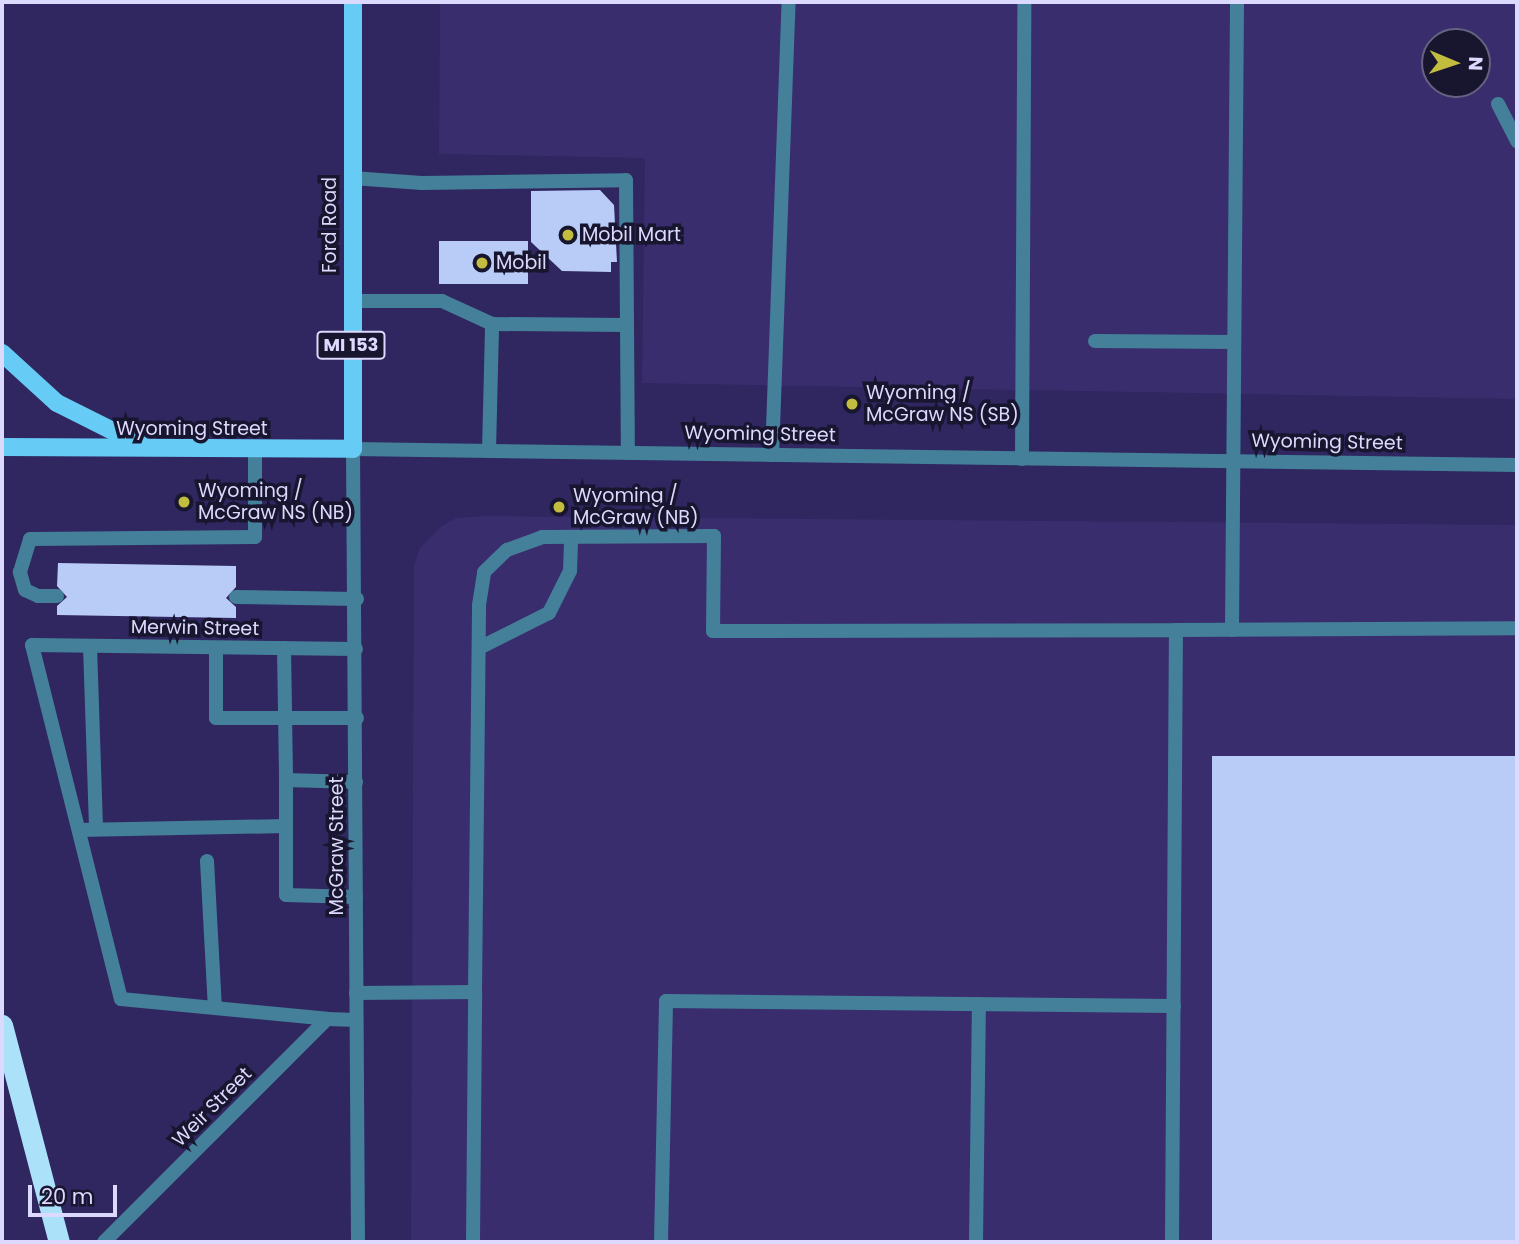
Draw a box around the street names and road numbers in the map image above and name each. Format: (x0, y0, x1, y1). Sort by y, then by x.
street label: Ford Road (319, 177, 341, 273)
road number: MI 153 (316, 330, 386, 360)
street label: Wyoming Street (116, 418, 268, 440)
street label: Wyoming Street (684, 421, 836, 447)
street label: Wyoming Street (1251, 429, 1403, 455)
street label: Merwin Street (131, 615, 259, 641)
street label: McGraw Street (326, 777, 348, 915)
street label: Weir Street (168, 1063, 256, 1151)

